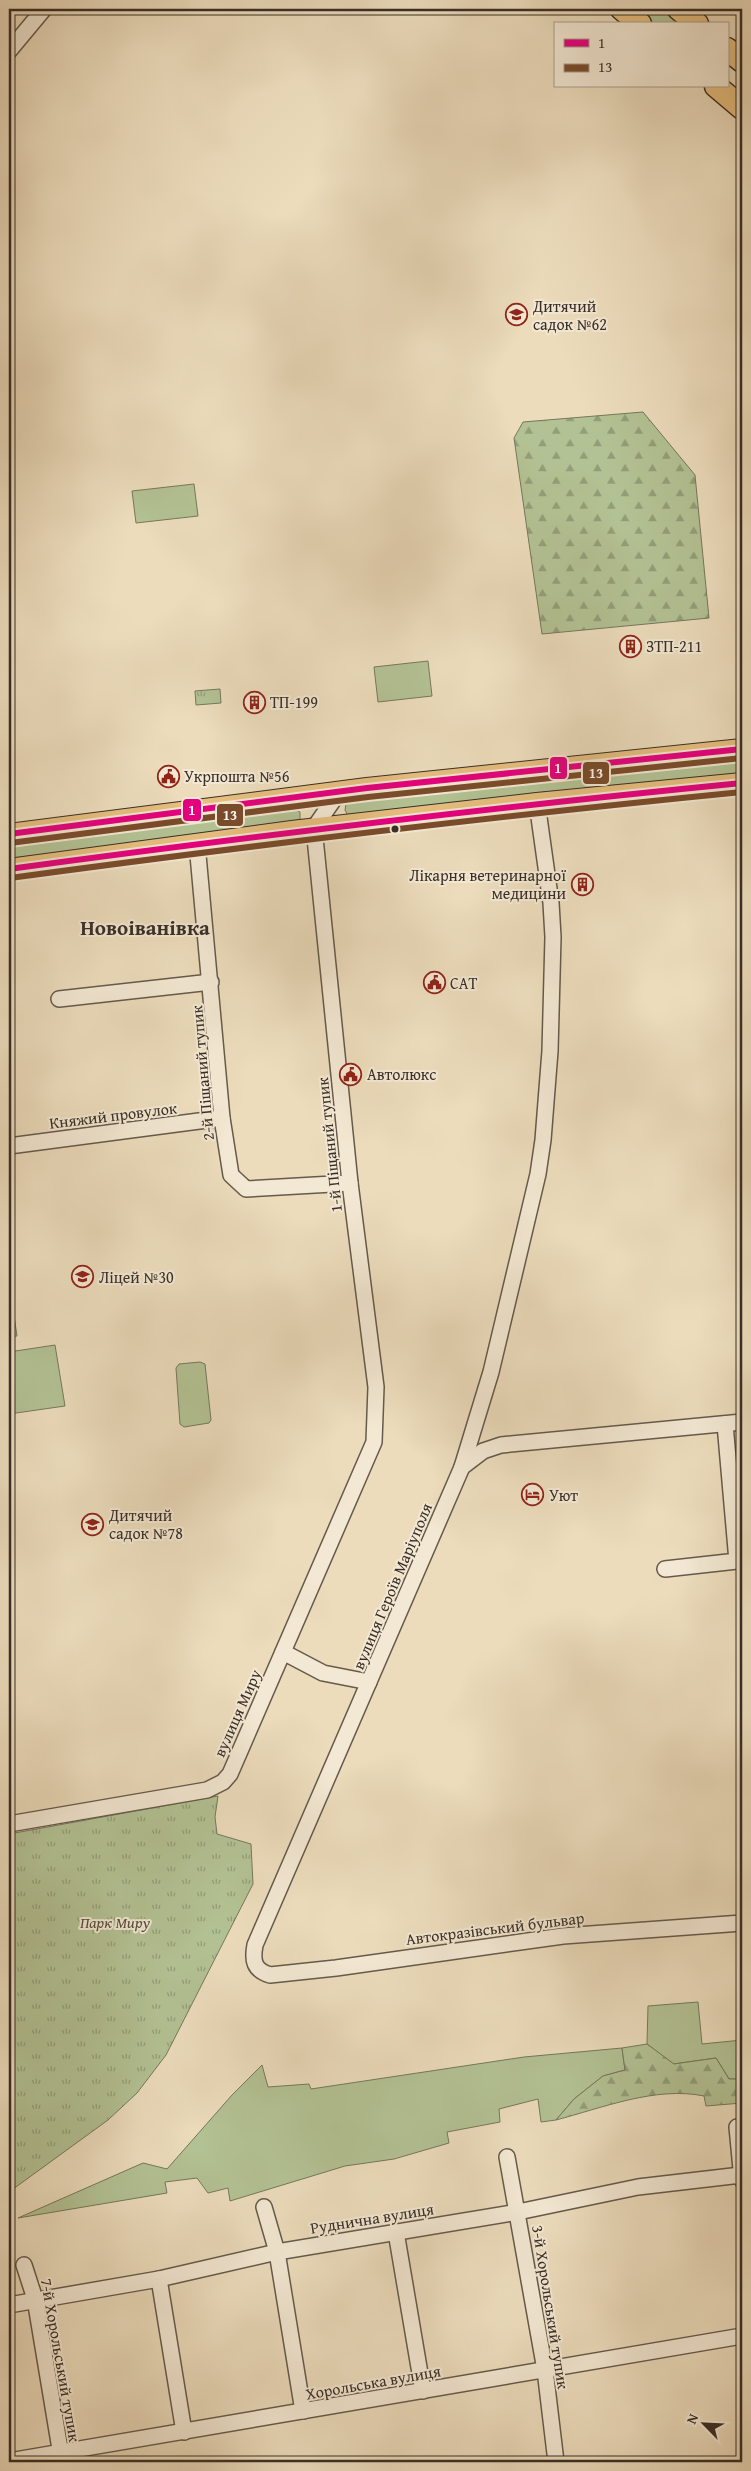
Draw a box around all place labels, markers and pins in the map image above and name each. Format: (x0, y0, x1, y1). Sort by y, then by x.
place label: Дитячий садок №62 (532, 294, 607, 336)
school or university icon: Дитячий садок №62 (505, 303, 529, 327)
building icon: ЗТП-211 (618, 634, 642, 658)
place label: ЗТП-211 (646, 634, 702, 658)
building icon: ТП-199 (242, 690, 266, 714)
place label: ТП-199 (270, 690, 318, 714)
public building icon: Укрпошта №56 (156, 764, 180, 788)
place label: Укрпошта №56 (184, 764, 290, 788)
unlabelled marker (390, 824, 400, 834)
place label: Лікарня ветеринарної медицини (409, 863, 566, 905)
building icon: Лікарня ветеринарної медицини (570, 872, 594, 896)
public building icon: САТ (422, 971, 446, 995)
place label: САТ (450, 971, 477, 995)
public building icon: Автолюкс (339, 1062, 363, 1086)
place label: Автолюкс (367, 1062, 436, 1086)
school or university icon: Ліцей №30 (71, 1265, 95, 1289)
place label: Ліцей №30 (99, 1265, 174, 1289)
hotel icon: Уют (521, 1483, 545, 1507)
place label: Уют (549, 1483, 578, 1507)
place label: Дитячий садок №78 (108, 1503, 183, 1545)
school or university icon: Дитячий садок №78 (81, 1512, 105, 1536)

